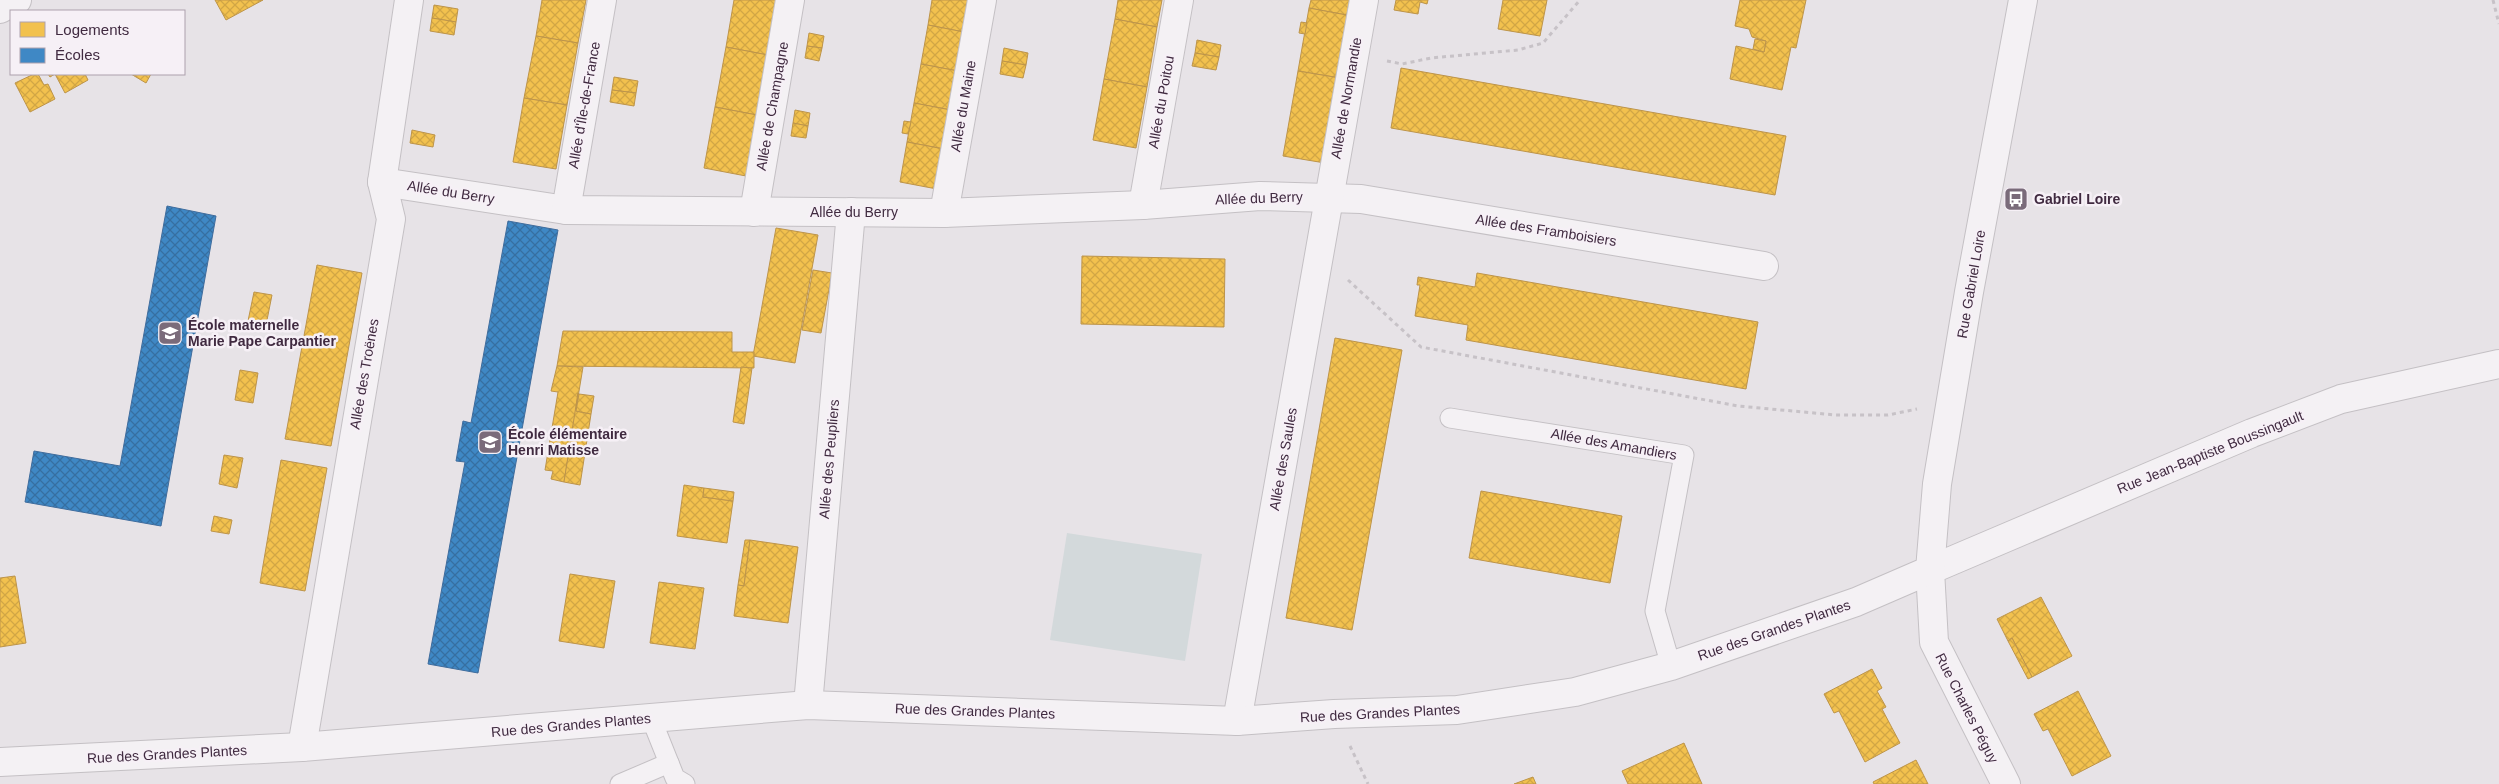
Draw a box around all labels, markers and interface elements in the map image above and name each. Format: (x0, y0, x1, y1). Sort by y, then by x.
legend (10, 10, 185, 75)
text: Logements (55, 21, 129, 38)
street label: Allée de Normandie (1327, 36, 1365, 160)
street label: Allée d'Île-de-France (565, 40, 603, 170)
street label: Allée de Champagne (753, 40, 791, 172)
text: Écoles (55, 46, 100, 63)
street label: Allée du Poitou (1145, 54, 1177, 150)
street label: Allée du Maine (947, 59, 979, 153)
street label: Allée du Berry (406, 177, 496, 207)
bus stop icon: Gabriel Loire (2003, 186, 2029, 212)
street label: Allée du Berry (1215, 188, 1303, 208)
place label: Gabriel Loire (2034, 191, 2121, 207)
street label: Allée du Berry (810, 204, 898, 220)
street label: Allée des Framboisiers (1474, 211, 1618, 249)
street label: Rue Gabriel Loire (1954, 228, 1988, 339)
place label: École maternelle Marie Pape Carpantier (188, 317, 336, 349)
street label: Allée des Troënes (346, 317, 382, 431)
school or university icon: École maternelle Marie Pape Carpantier (157, 320, 183, 346)
street label: Allée des Peupliers (816, 399, 842, 519)
street label: Allée des Saules (1266, 406, 1300, 512)
street label: Rue Jean-Baptiste Boussingault (2115, 407, 2305, 497)
street label: Allée des Amandiers (1550, 425, 1678, 463)
place label: École élémentaire Henri Matisse (508, 426, 627, 458)
school or university icon: École élémentaire Henri Matisse (477, 429, 503, 455)
street label: Rue des Grandes Plantes (1696, 596, 1852, 664)
street label: Rue Charles Péguy (1932, 650, 2002, 766)
street label: Rue des Grandes Plantes (895, 700, 1055, 722)
street label: Rue des Grandes Plantes (1300, 701, 1460, 725)
street label: Rue des Grandes Plantes (490, 710, 652, 740)
street label: Rue des Grandes Plantes (87, 742, 247, 766)

